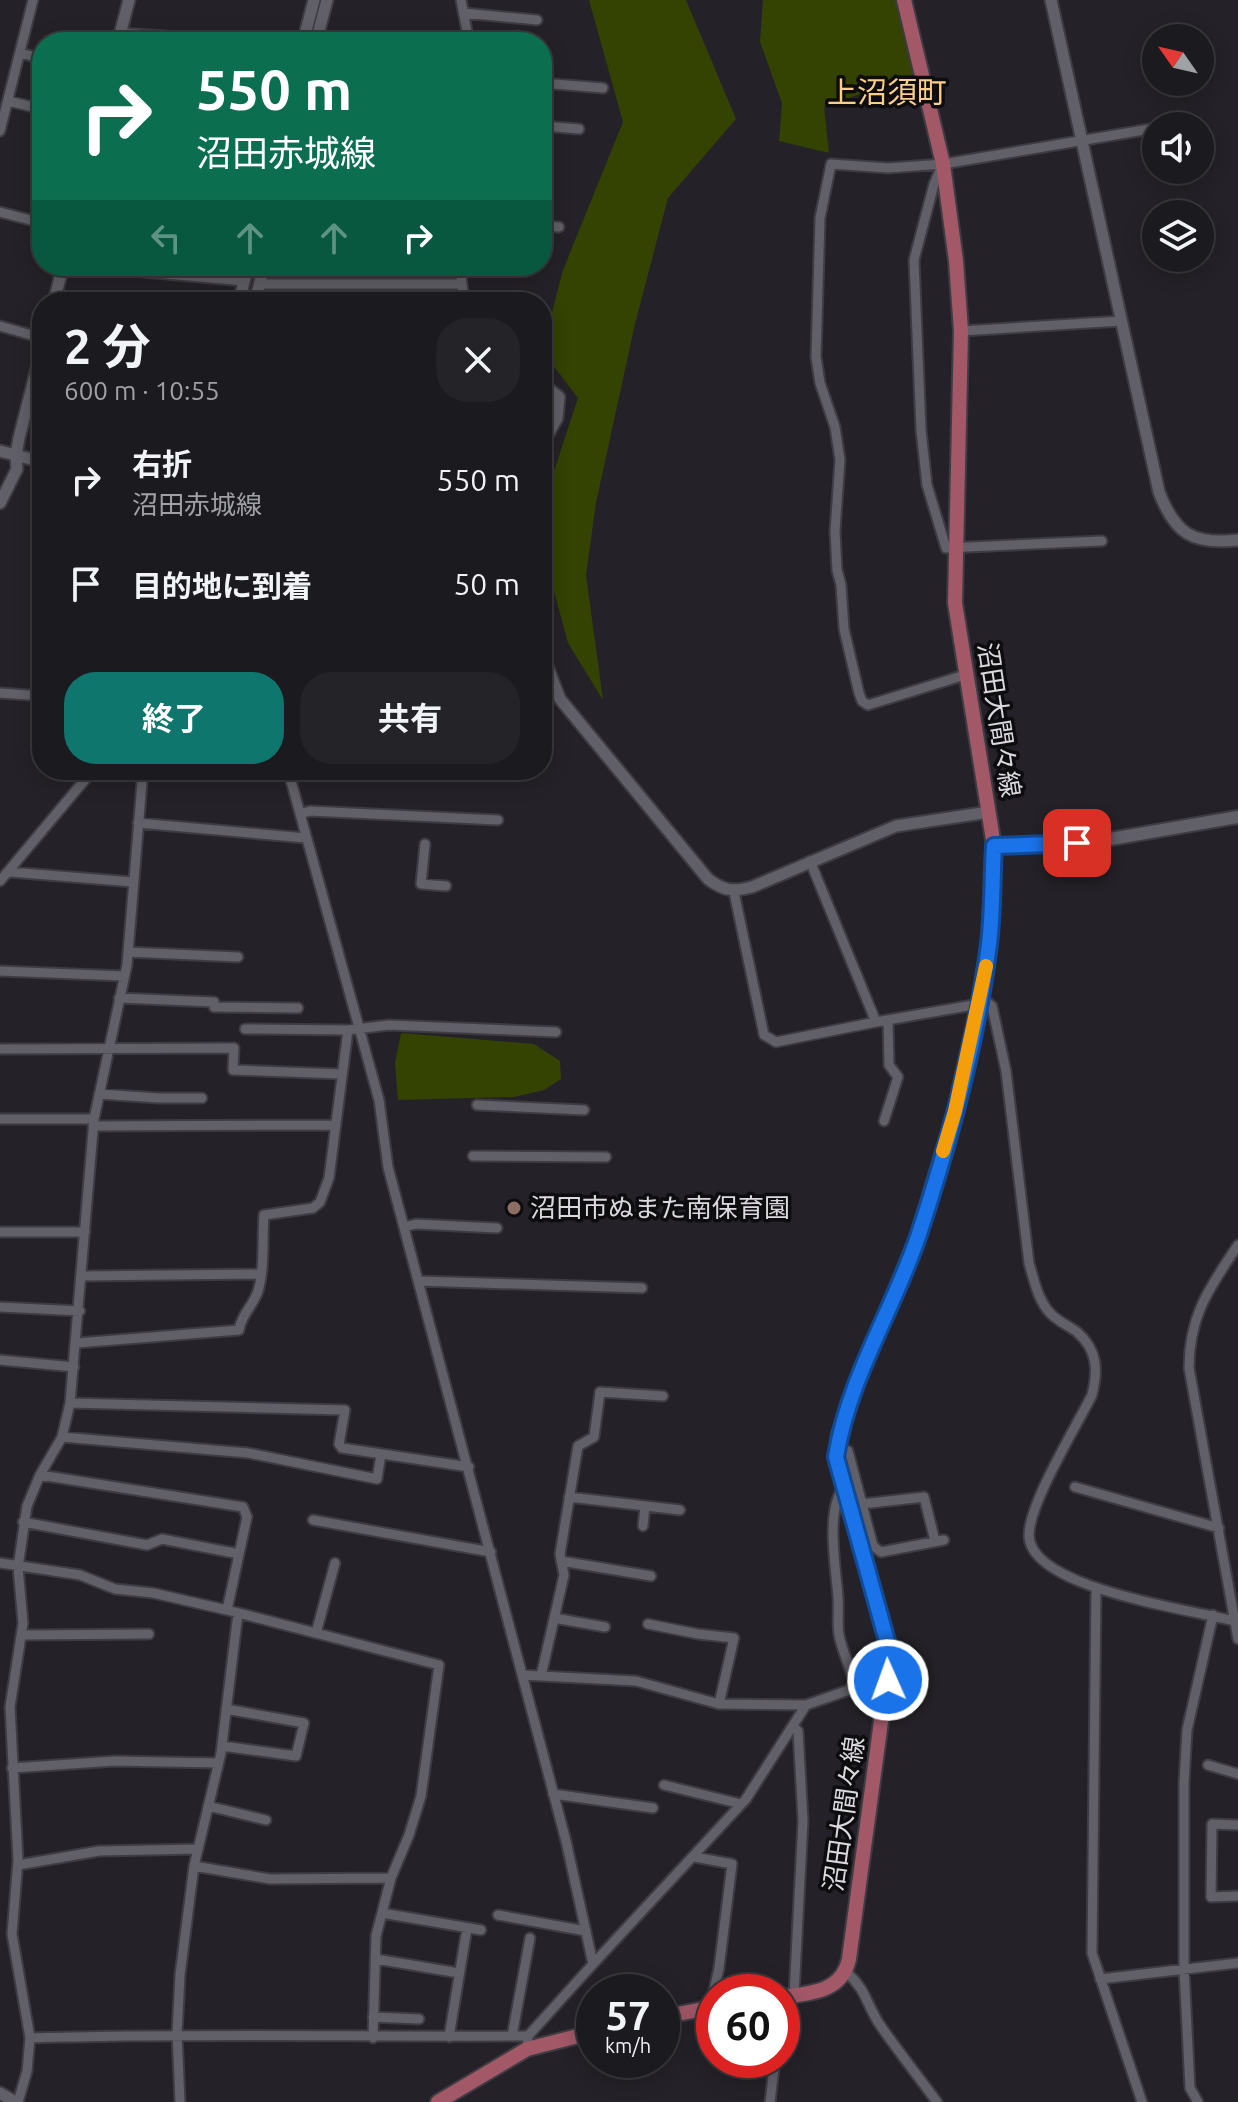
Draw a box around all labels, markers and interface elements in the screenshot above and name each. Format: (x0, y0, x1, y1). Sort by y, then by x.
north arrow (1142, 24, 1214, 96)
map controls (1142, 24, 1214, 272)
text: 550 m (196, 58, 352, 121)
icon: right (64, 64, 168, 168)
district label: 上沼須町 (827, 75, 947, 109)
button: sound (1142, 112, 1214, 184)
text: 沼田赤城線 (196, 132, 376, 173)
button: layers (1142, 200, 1214, 272)
icon: left (144, 216, 188, 260)
icon: ahead (228, 216, 272, 260)
icon: ahead (312, 216, 356, 260)
icon: right (396, 216, 440, 260)
button: close (436, 318, 520, 402)
text: 2 分 (64, 319, 150, 373)
text: 600 m · 10:55 (64, 376, 220, 405)
text: 右折 (132, 447, 192, 481)
icon: right (64, 458, 108, 502)
text: 550 m (436, 463, 520, 497)
text: 沼田赤城線 (132, 490, 262, 519)
icon: arrive (64, 562, 108, 606)
text: 50 m (453, 567, 520, 601)
text: 目的地に到着 (132, 569, 312, 603)
street label: 沼田大間々線 (973, 641, 1026, 799)
button: 終了 (64, 672, 284, 764)
button: 共有 (300, 672, 520, 764)
pin (1043, 809, 1111, 877)
icon: arrive (1055, 821, 1099, 865)
place label: 沼田市ぬまた南保育園 (530, 1193, 790, 1222)
marker: 沼田市ぬまた南保育園 (505, 1199, 523, 1217)
position arrow (846, 1638, 930, 1722)
street label: 沼田大間々線 (818, 1735, 869, 1893)
speed limit sign: 60 (696, 1974, 800, 2078)
text: 57 (605, 1993, 651, 2038)
text: km/h (605, 2034, 651, 2057)

